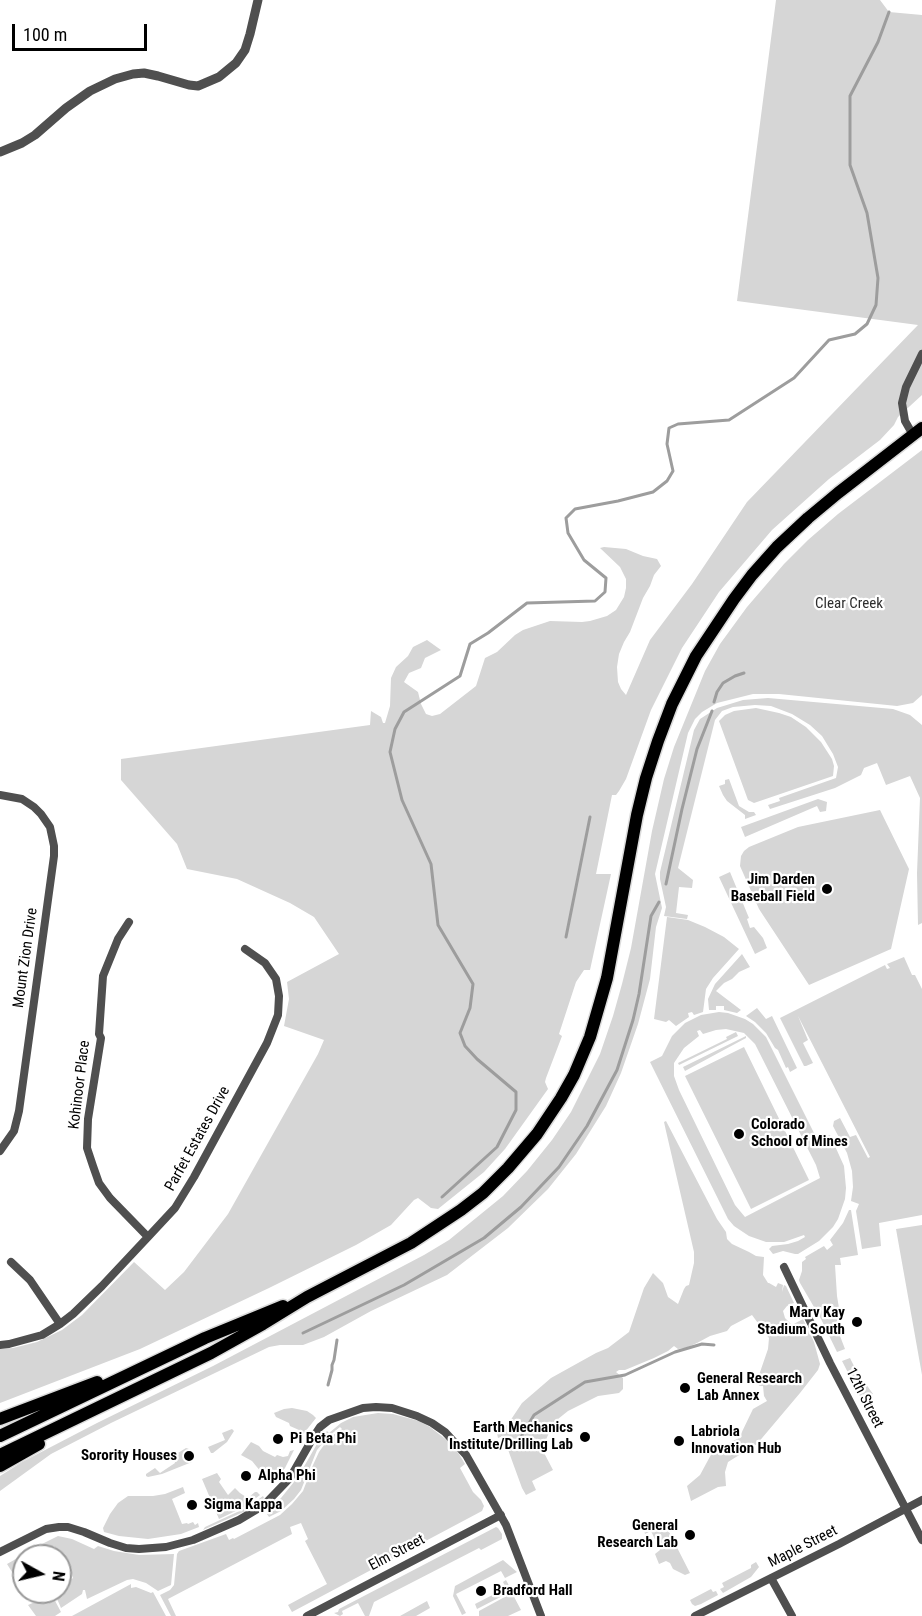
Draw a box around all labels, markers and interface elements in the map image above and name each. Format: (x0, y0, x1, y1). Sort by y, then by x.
scale bar (15, 12, 150, 50)
text: 100 m (23, 24, 67, 45)
park label: Clear Creek (815, 595, 883, 613)
place label: Jim Darden Baseball Field (731, 871, 815, 906)
marker: Jim Darden Baseball Field (820, 882, 834, 896)
street label: Mount Zion Drive (10, 907, 42, 1009)
street label: Kohinoor Place (66, 1040, 94, 1130)
street label: Parfet Estates Drive (162, 1083, 234, 1195)
place label: Colorado School of Mines (751, 1116, 848, 1151)
marker: Colorado School of Mines (732, 1127, 746, 1141)
place label: Marv Kay Stadium South (757, 1304, 845, 1339)
marker: Marv Kay Stadium South (850, 1315, 864, 1329)
street label: 12th Street (841, 1365, 887, 1431)
place label: General Research Lab Annex (697, 1370, 802, 1405)
marker: General Research Lab Annex (678, 1381, 692, 1395)
place label: Earth Mechanics Institute/Drilling Lab (449, 1419, 573, 1454)
place label: Labriola Innovation Hub (691, 1423, 782, 1458)
place label: Pi Beta Phi (290, 1430, 356, 1448)
marker: Earth Mechanics Institute/Drilling Lab (578, 1430, 592, 1444)
marker: Pi Beta Phi (271, 1432, 285, 1446)
marker: Labriola Innovation Hub (672, 1434, 686, 1448)
place label: Sorority Houses (81, 1447, 177, 1465)
marker: Sorority Houses (182, 1449, 196, 1463)
place label: Alpha Phi (258, 1467, 316, 1485)
marker: Alpha Phi (239, 1469, 253, 1483)
place label: Sigma Kappa (204, 1496, 282, 1514)
marker: Sigma Kappa (185, 1498, 199, 1512)
place label: General Research Lab (597, 1517, 678, 1552)
street label: Maple Street (766, 1522, 840, 1572)
marker: General Research Lab (683, 1528, 697, 1542)
street label: Elm Street (366, 1531, 428, 1575)
north arrow (12, 1544, 72, 1604)
text: N (48, 1570, 68, 1582)
place label: Bradford Hall (493, 1582, 573, 1600)
marker: Bradford Hall (474, 1584, 488, 1598)

